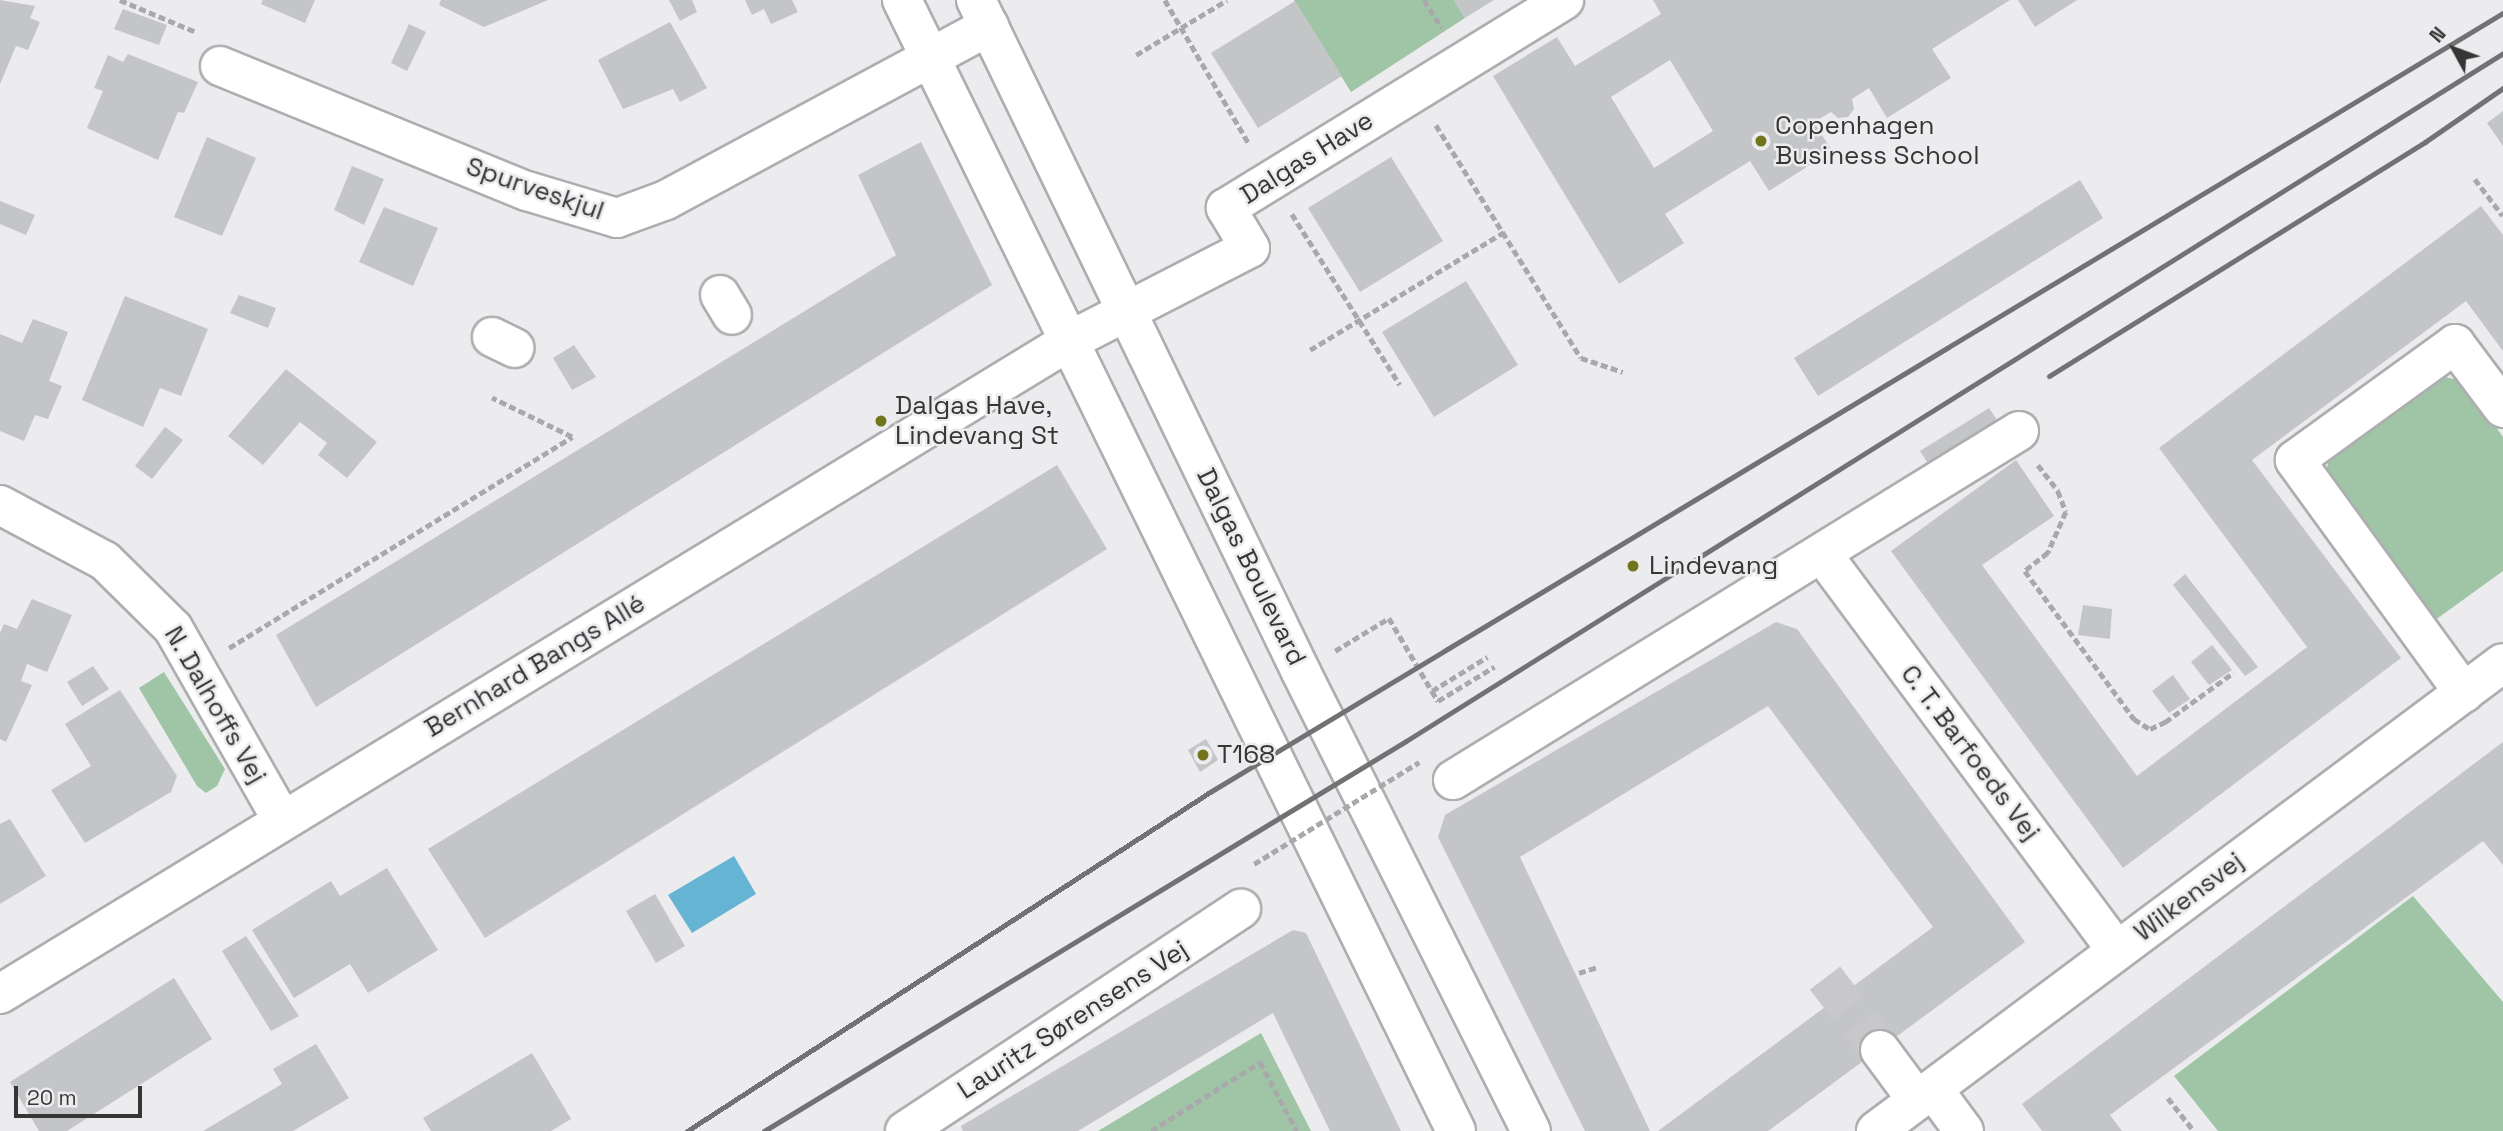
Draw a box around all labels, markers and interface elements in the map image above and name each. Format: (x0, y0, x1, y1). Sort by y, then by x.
north arrow (2419, 14, 2489, 84)
text: N (2424, 22, 2451, 48)
street label: Dalgas Have (1235, 105, 1379, 211)
place label: Copenhagen Business School (1775, 110, 1980, 172)
marker: Copenhagen Business School (1753, 133, 1769, 149)
street label: Spurveskjul (462, 151, 608, 227)
place label: Dalgas Have, Lindevang St (895, 390, 1059, 452)
marker: Dalgas Have, Lindevang St (873, 413, 889, 429)
street label: Dalgas Boulevard (1190, 463, 1312, 671)
place label: Lindevang (1649, 550, 1778, 582)
marker: Lindevang (1623, 556, 1643, 576)
street label: Bernhard Bangs Allé (419, 588, 651, 744)
street label: N. Dalhoffs Vej (157, 620, 273, 790)
street label: C. T. Barfoeds Vej (1893, 658, 2047, 848)
place label: T168 (1217, 739, 1275, 771)
marker: T168 (1195, 747, 1211, 763)
street label: Wilkensvej (2128, 846, 2250, 948)
street label: Lauritz Sørensens Vej (952, 934, 1194, 1106)
scale bar (18, 1072, 145, 1116)
text: 20 m (27, 1084, 77, 1111)

